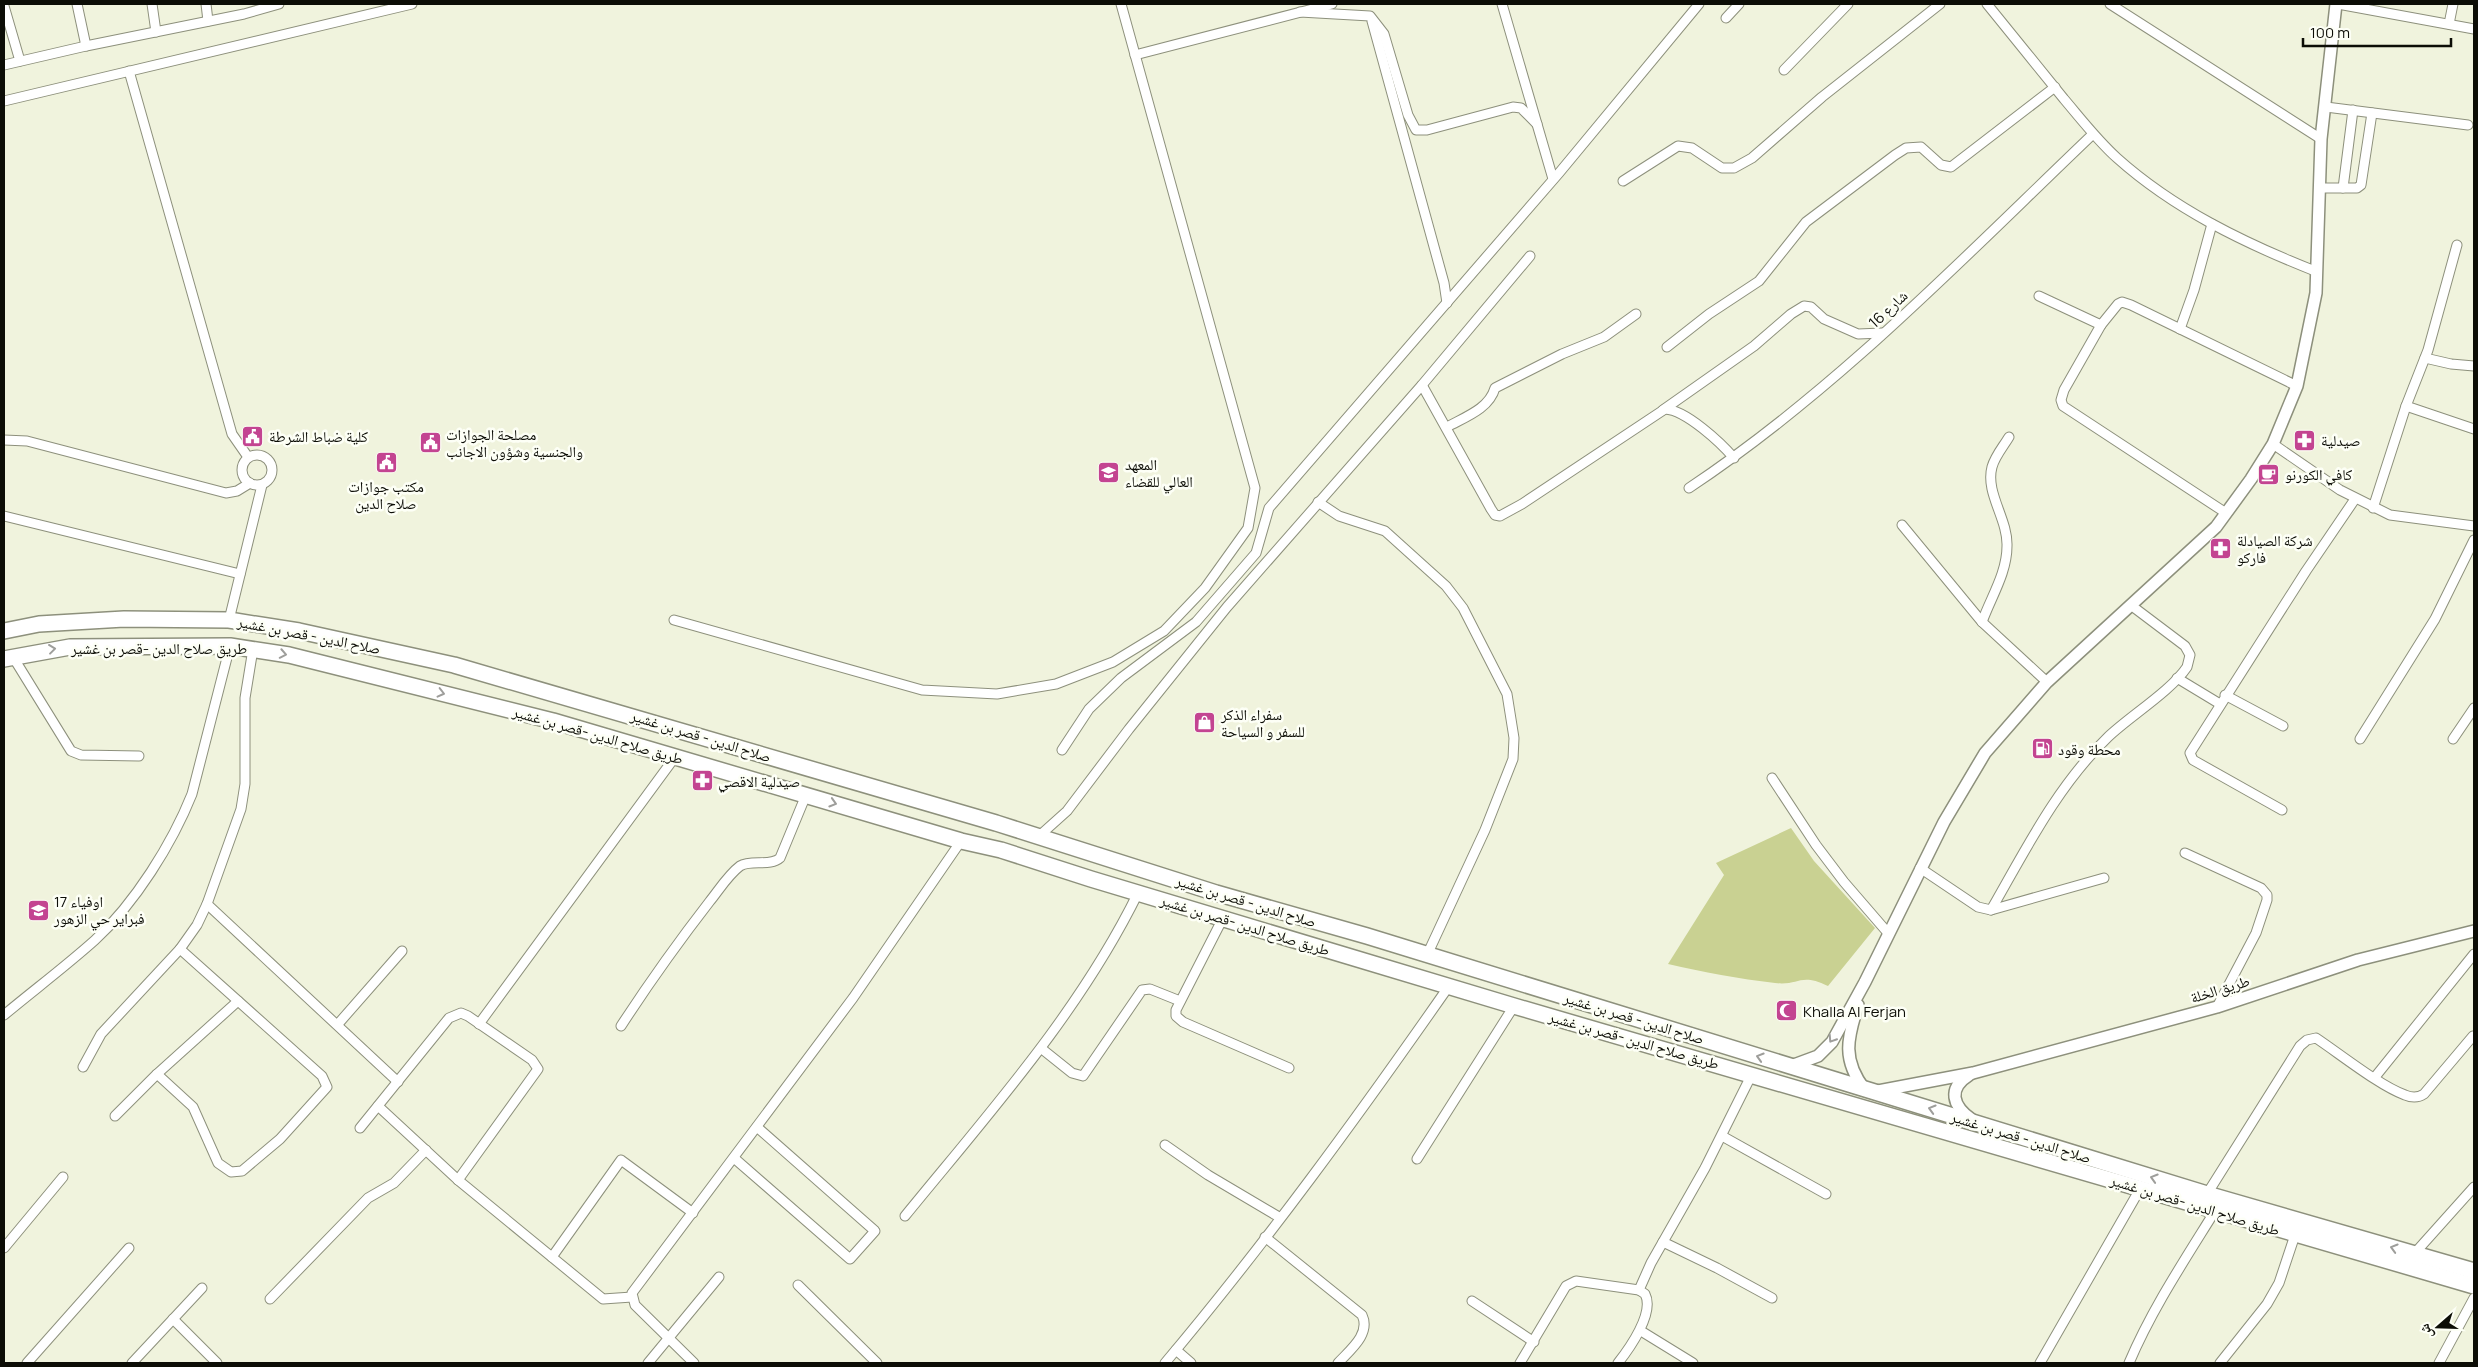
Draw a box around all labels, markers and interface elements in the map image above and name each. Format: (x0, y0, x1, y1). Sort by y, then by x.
scale bar (2303, 15, 2450, 47)
text: 100 m (2310, 22, 2350, 43)
street label: شارع 16 (1864, 285, 1912, 333)
public building icon: كلية ضباط الشرطة (241, 424, 265, 448)
place label: مصلحة الجوازات والجنسية وشؤون الاجانب (446, 424, 583, 462)
place label: كلية ضباط الشرطة (269, 426, 368, 447)
pharmacy icon: صيدلية (2293, 428, 2317, 452)
place label: صيدلية (2321, 430, 2361, 451)
public building icon: مصلحة الجوازات والجنسية وشؤون الاجانب (418, 431, 442, 455)
public building icon: مكتب جوازات صلاح الدين (374, 451, 398, 475)
place label: المعهد العالي للقضاء (1125, 454, 1193, 493)
school or university icon: المعهد العالي للقضاء (1097, 461, 1121, 485)
cafe icon: كافي الكورنو (2257, 462, 2281, 486)
place label: كافي الكورنو (2285, 464, 2352, 486)
place label: مكتب جوازات صلاح الدين (348, 476, 424, 514)
place label: شركة الصيادلة فاركو (2237, 530, 2313, 568)
pharmacy icon: شركة الصيادلة فاركو (2209, 537, 2233, 561)
street label: صلاح الدين - قصر بن غشير (235, 611, 382, 659)
street label: طريق صلاح الدين -قصر بن غشير (70, 638, 247, 659)
one-way arrow (48, 644, 56, 655)
one-way arrow (279, 648, 288, 659)
one-way arrow (437, 687, 445, 698)
street label: طريق صلاح الدين -قصر بن غشير (509, 700, 686, 769)
street label: صلاح الدين - قصر بن غشير (627, 704, 774, 767)
place label: سفراء الذكر للسفر و السياحة (1220, 704, 1305, 742)
shop icon: سفراء الذكر للسفر و السياحة (1193, 711, 1217, 735)
fuel station icon: محطة وقود (2030, 737, 2054, 761)
place label: محطة وقود (2058, 739, 2121, 760)
pharmacy icon: صيدلية الاقصي (690, 769, 714, 793)
place label: صيدلية الاقصي (718, 771, 800, 793)
one-way arrow (829, 797, 837, 807)
street label: صلاح الدين - قصر بن غشير (1172, 869, 1319, 932)
street label: طريق صلاح الدين -قصر بن غشير (1157, 889, 1332, 961)
place label: اوفياء 17 فبراير حي الزهور (53, 891, 145, 930)
school or university icon: اوفياء 17 فبراير حي الزهور (26, 898, 50, 922)
street label: طريق الخلة (2188, 970, 2252, 1008)
street label: صلاح الدين - قصر بن غشير (1560, 986, 1707, 1049)
mosque icon: Khalla Al Ferjan (1775, 999, 1799, 1023)
place label: Khalla Al Ferjan (1803, 1001, 1906, 1022)
street label: طريق صلاح الدين -قصر بن غشير (1545, 1005, 1722, 1074)
one-way arrow (1829, 1034, 1839, 1043)
one-way arrow (1756, 1052, 1764, 1062)
one-way arrow (1928, 1105, 1936, 1115)
street label: صلاح الدين - قصر بن غشير (1947, 1105, 2094, 1168)
street label: طريق صلاح الدين -قصر بن غشير (2107, 1169, 2282, 1241)
one-way arrow (2150, 1173, 2158, 1183)
one-way arrow (2390, 1243, 2398, 1253)
north arrow (2413, 1302, 2463, 1352)
text: ش (2414, 1321, 2437, 1342)

